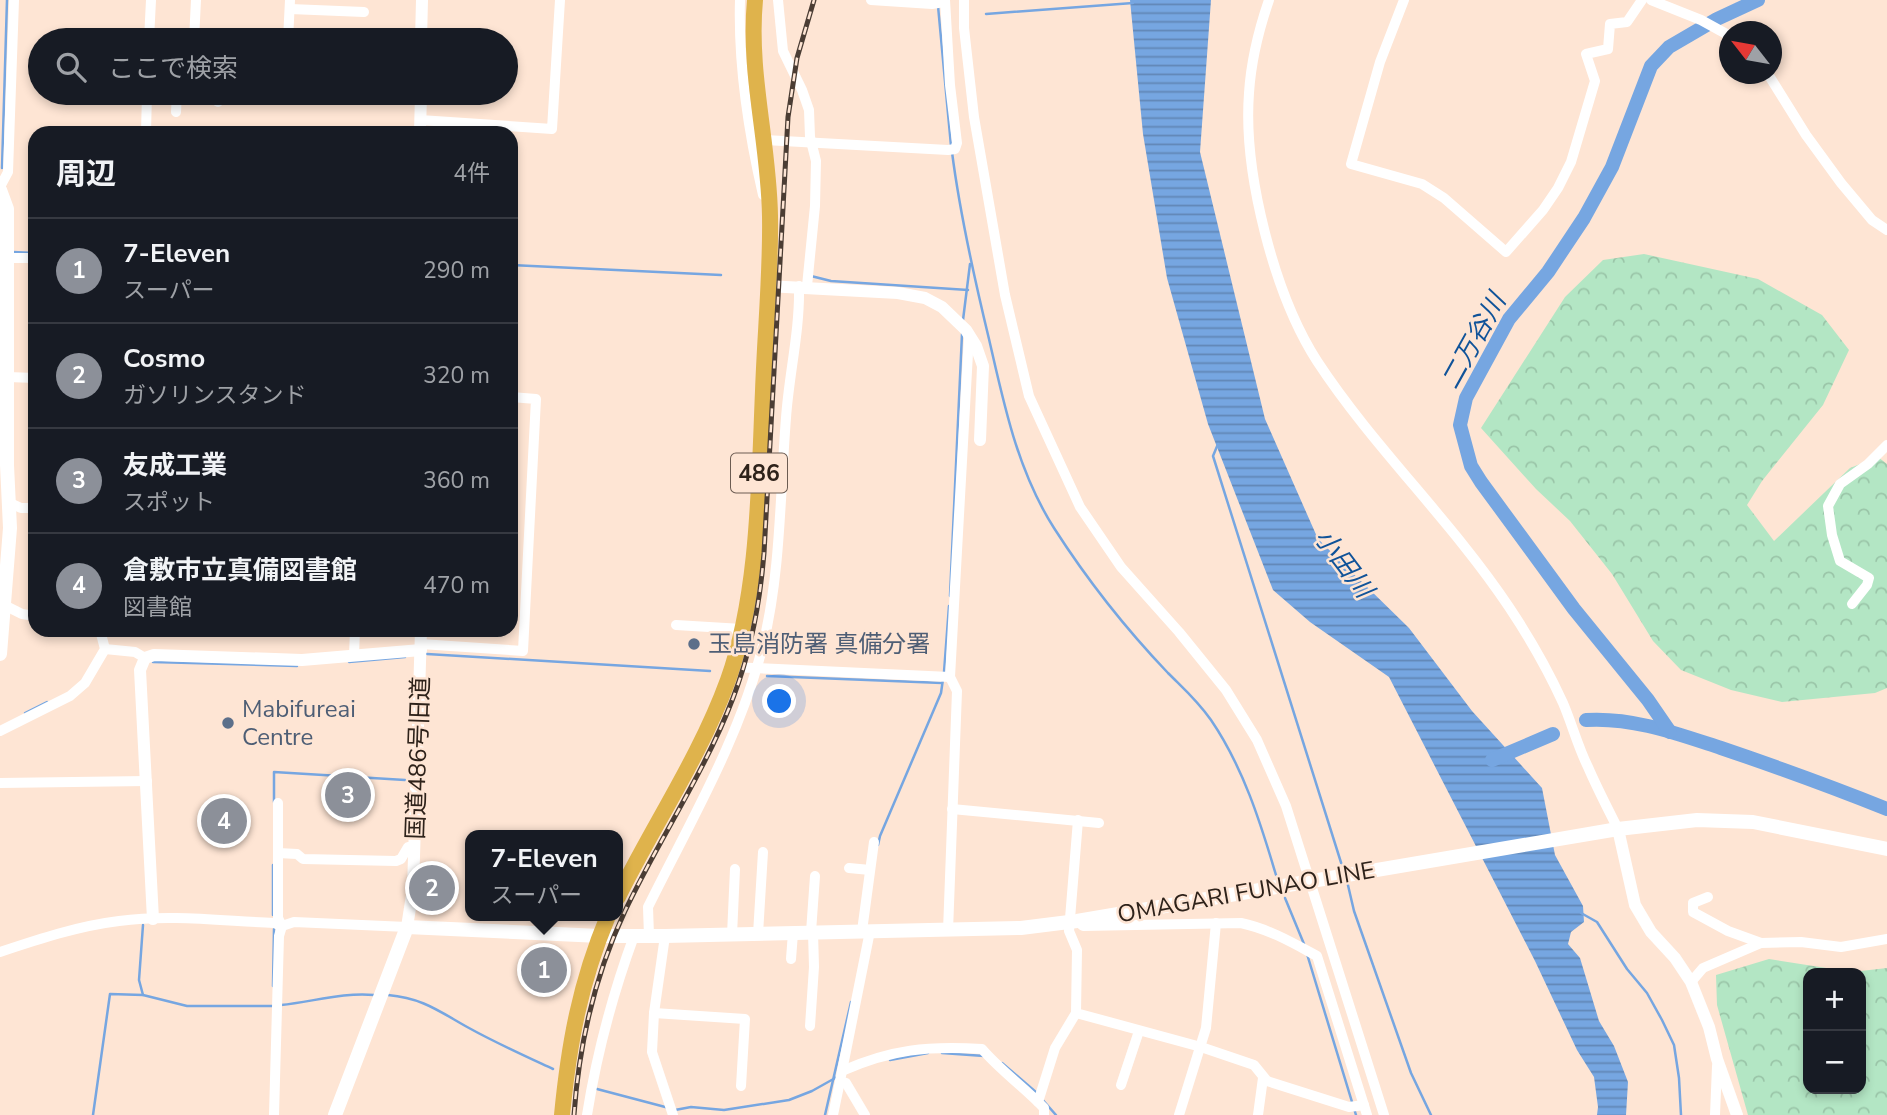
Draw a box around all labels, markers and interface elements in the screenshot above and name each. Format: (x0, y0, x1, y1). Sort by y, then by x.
north arrow (1719, 21, 1782, 84)
search box (28, 28, 518, 105)
icon: search (52, 48, 90, 86)
text: ここで検索 (108, 51, 238, 86)
text: 周辺 (56, 154, 116, 195)
text: 4件 (453, 158, 490, 189)
text: 7-Eleven (123, 236, 230, 271)
text: 1 (72, 255, 86, 286)
text: 290 m (423, 255, 490, 286)
text: スーパー (123, 275, 215, 306)
water label: 二万谷川 (1433, 285, 1515, 395)
text: Cosmo (123, 341, 205, 376)
text: 2 (72, 360, 86, 391)
text: 320 m (423, 360, 490, 391)
text: ガソリンスタンド (123, 380, 307, 411)
text: 友成工業 (123, 448, 227, 483)
road number: 486 (731, 453, 787, 492)
text: 3 (72, 465, 86, 496)
text: 360 m (423, 465, 490, 496)
text: スポット (123, 487, 215, 518)
water label: 小田川 (1306, 522, 1383, 607)
text: 倉敷市立真備図書館 (123, 553, 357, 588)
text: 4 (72, 570, 86, 601)
text: 470 m (423, 570, 490, 601)
text: 図書館 (123, 592, 192, 623)
place label: 玉島消防署 真備分署 (708, 628, 930, 660)
marker: 玉島消防署 真備分署 (686, 636, 702, 652)
street label: 国道486号旧道 (399, 676, 437, 840)
your location (762, 684, 796, 718)
place label: Mabifureai Centre (242, 693, 356, 753)
marker: Mabifureai Centre (220, 715, 236, 731)
pin: 3 (325, 769, 371, 821)
pin: 4 (201, 795, 247, 847)
popup (465, 830, 623, 921)
text: 7-Eleven (490, 841, 598, 876)
street label: OMAGARI FUNAO LINE (1115, 854, 1377, 930)
pin: 2 (409, 862, 455, 914)
text: スーパー (490, 880, 582, 911)
pin: 1 (521, 944, 567, 996)
map controls (1803, 968, 1866, 1094)
button: + (1803, 968, 1866, 1031)
button: − (1803, 1031, 1866, 1094)

